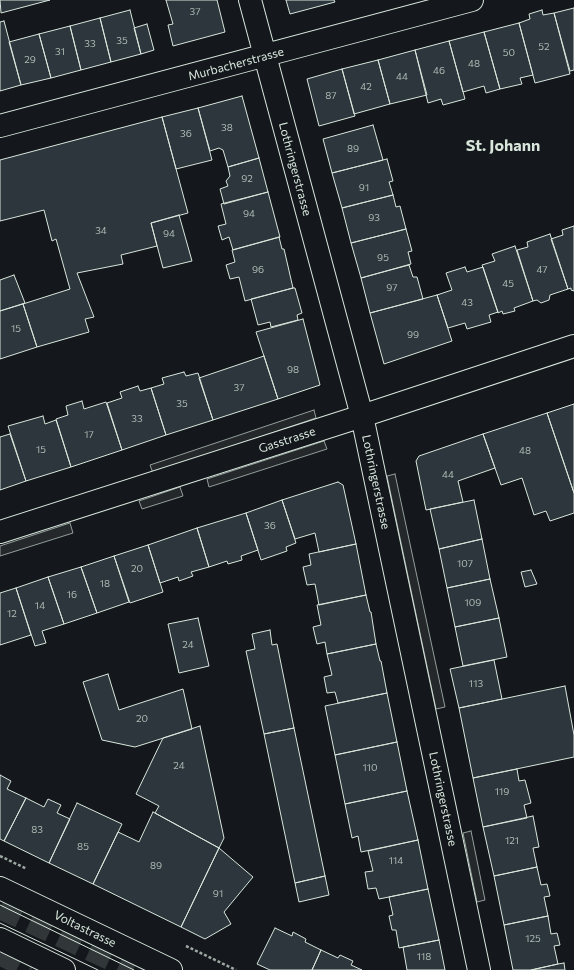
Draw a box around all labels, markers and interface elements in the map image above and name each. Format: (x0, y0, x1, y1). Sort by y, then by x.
house number: 37 (190, 6, 200, 18)
house number: 35 (116, 35, 128, 47)
house number: 33 (84, 38, 96, 50)
house number: 52 (538, 41, 550, 53)
street label: Murbacherstrasse (187, 44, 285, 84)
house number: 31 (55, 46, 65, 58)
house number: 50 (503, 47, 515, 59)
house number: 29 (24, 54, 36, 66)
house number: 48 (468, 58, 480, 70)
house number: 46 (433, 65, 445, 77)
house number: 44 (396, 71, 408, 83)
house number: 42 (360, 81, 372, 93)
house number: 87 (325, 90, 337, 102)
street label: Lothringerstrasse (276, 121, 314, 217)
house number: 38 (221, 122, 233, 134)
house number: 36 (180, 128, 192, 140)
district label: St. Johann (466, 136, 540, 156)
house number: 89 (347, 143, 359, 155)
house number: 92 (241, 173, 253, 185)
house number: 91 (359, 182, 369, 194)
house number: 94 (243, 208, 255, 220)
house number: 93 (368, 212, 380, 224)
house number: 34 (95, 225, 107, 237)
house number: 94 (163, 228, 175, 240)
house number: 95 (377, 252, 389, 264)
house number: 96 (252, 264, 264, 276)
house number: 47 (536, 264, 548, 276)
house number: 45 (502, 278, 514, 290)
house number: 97 (386, 282, 398, 294)
house number: 43 (461, 297, 473, 309)
house number: 15 (11, 323, 21, 335)
house number: 99 (407, 329, 419, 341)
house number: 98 (287, 364, 299, 376)
house number: 37 (234, 382, 244, 394)
house number: 35 (176, 398, 188, 410)
house number: 33 (131, 413, 143, 425)
street label: Gasstrasse (257, 424, 317, 456)
house number: 17 (84, 429, 94, 441)
street label: Lothringerstrasse (359, 433, 393, 531)
house number: 15 (36, 444, 46, 456)
house number: 48 (519, 445, 531, 457)
house number: 44 (442, 469, 454, 481)
house number: 36 (264, 520, 276, 532)
house number: 107 (457, 558, 473, 570)
house number: 20 (131, 563, 143, 575)
house number: 18 (100, 578, 110, 590)
house number: 16 (67, 589, 77, 601)
house number: 109 (465, 597, 481, 609)
house number: 14 (35, 600, 45, 612)
house number: 12 (7, 608, 17, 620)
house number: 24 (182, 639, 194, 651)
house number: 113 (469, 678, 483, 690)
house number: 20 (136, 713, 148, 725)
street label: Lothringerstrasse (426, 750, 460, 848)
house number: 24 (173, 760, 185, 772)
house number: 110 (362, 762, 378, 774)
house number: 119 (495, 786, 509, 798)
house number: 83 (31, 824, 43, 836)
house number: 121 (505, 835, 519, 847)
house number: 85 (77, 841, 89, 853)
house number: 114 (389, 855, 403, 867)
house number: 89 (150, 860, 162, 872)
house number: 91 (213, 888, 223, 900)
street label: Voltastrasse (52, 908, 118, 950)
house number: 125 (525, 933, 541, 945)
house number: 118 (417, 951, 431, 963)

